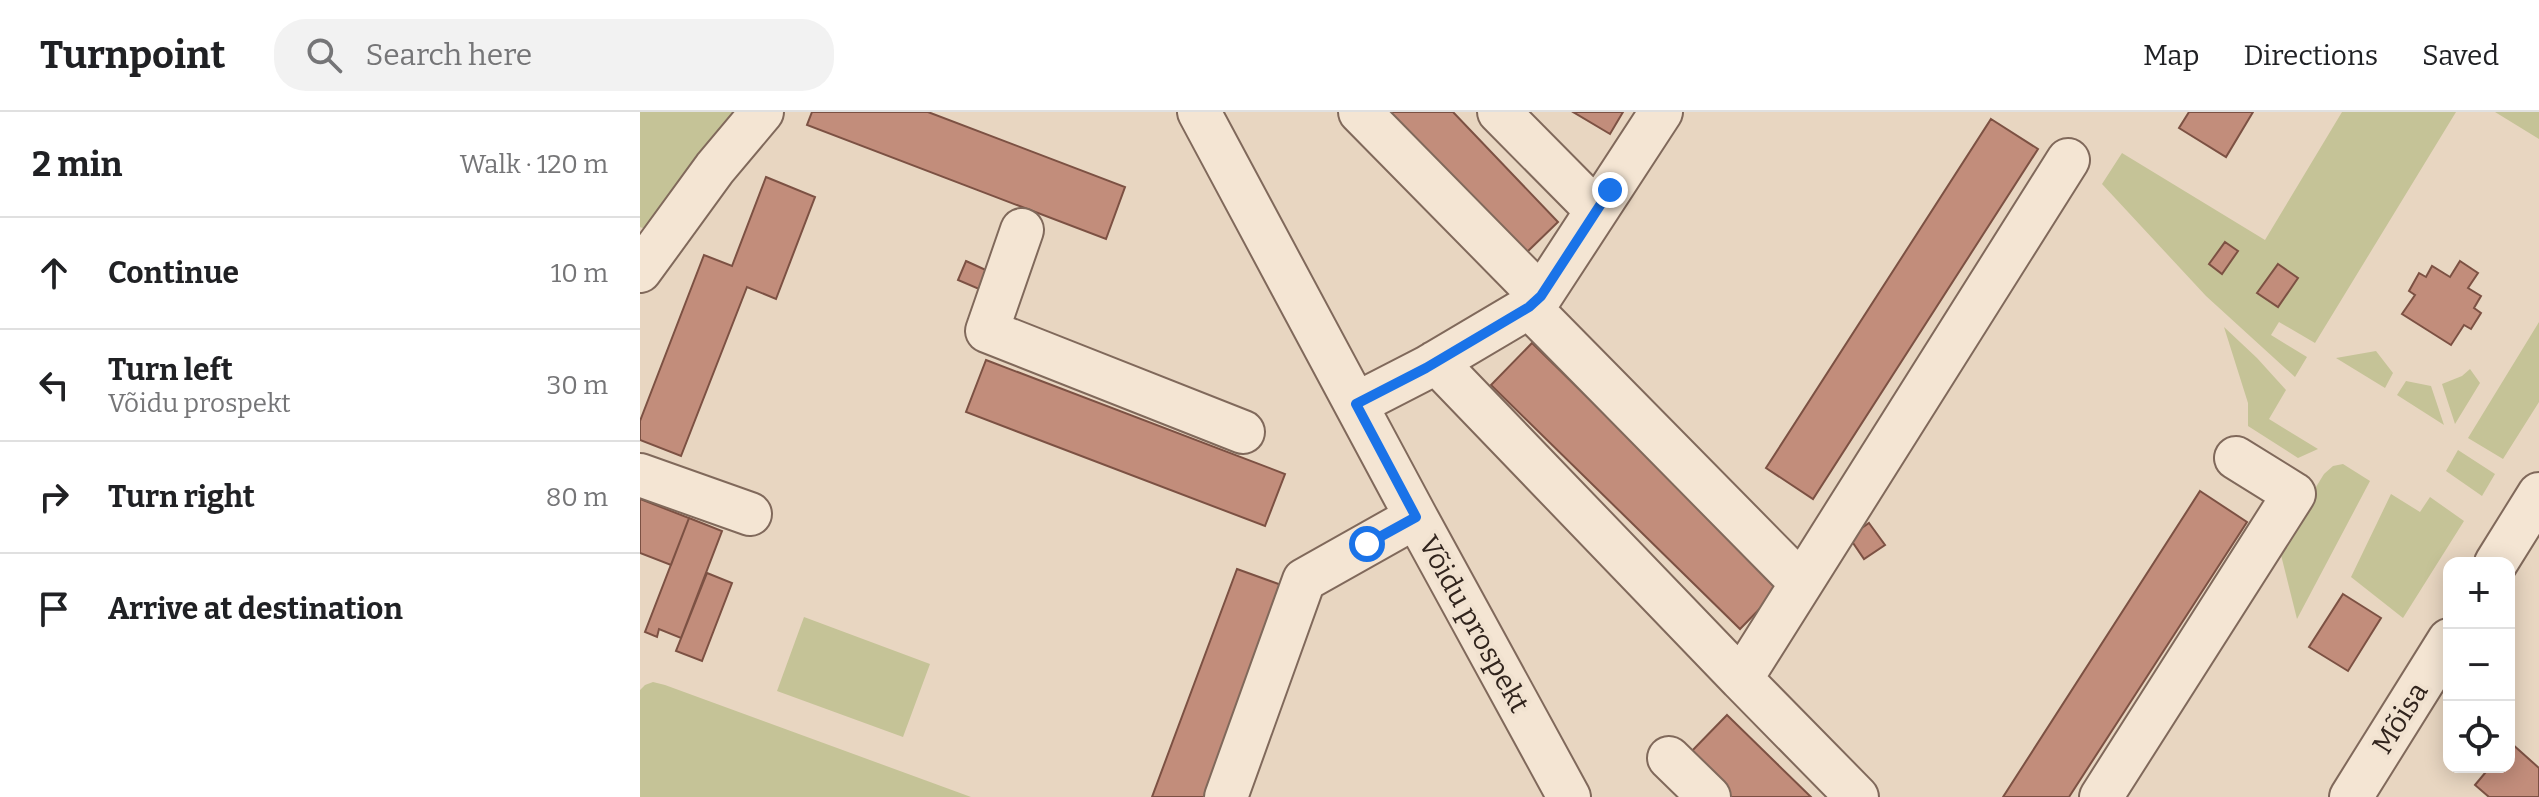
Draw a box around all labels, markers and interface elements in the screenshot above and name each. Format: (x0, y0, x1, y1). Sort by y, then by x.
search box (274, 19, 834, 91)
text: Turnpoint (40, 32, 226, 78)
icon: search (302, 33, 346, 77)
text: Search here (366, 37, 532, 73)
text: Map (2143, 39, 2199, 72)
text: Directions (2243, 39, 2378, 72)
text: Saved (2422, 39, 2499, 72)
text: 2 min (32, 144, 122, 185)
text: Walk · 120 m (460, 149, 608, 180)
route end (1592, 172, 1628, 208)
icon: ahead (32, 251, 76, 295)
text: Continue (108, 255, 239, 291)
text: 10 m (551, 258, 608, 289)
text: Turn left (108, 352, 233, 388)
icon: left (32, 363, 76, 407)
text: 30 m (547, 370, 608, 401)
text: Võidu prospekt (108, 388, 291, 419)
icon: right (32, 475, 76, 519)
text: Turn right (108, 479, 255, 515)
text: 80 m (546, 482, 608, 513)
route start (1349, 526, 1385, 562)
street label: Võidu prospekt (1412, 530, 1536, 718)
map controls (2443, 557, 2515, 773)
button: + (2443, 557, 2515, 629)
icon: arrive (32, 587, 76, 631)
text: Arrive at destination (108, 591, 403, 627)
button: − (2443, 629, 2515, 701)
street label: Mõisa (2365, 676, 2435, 760)
button: locate (2443, 701, 2515, 773)

